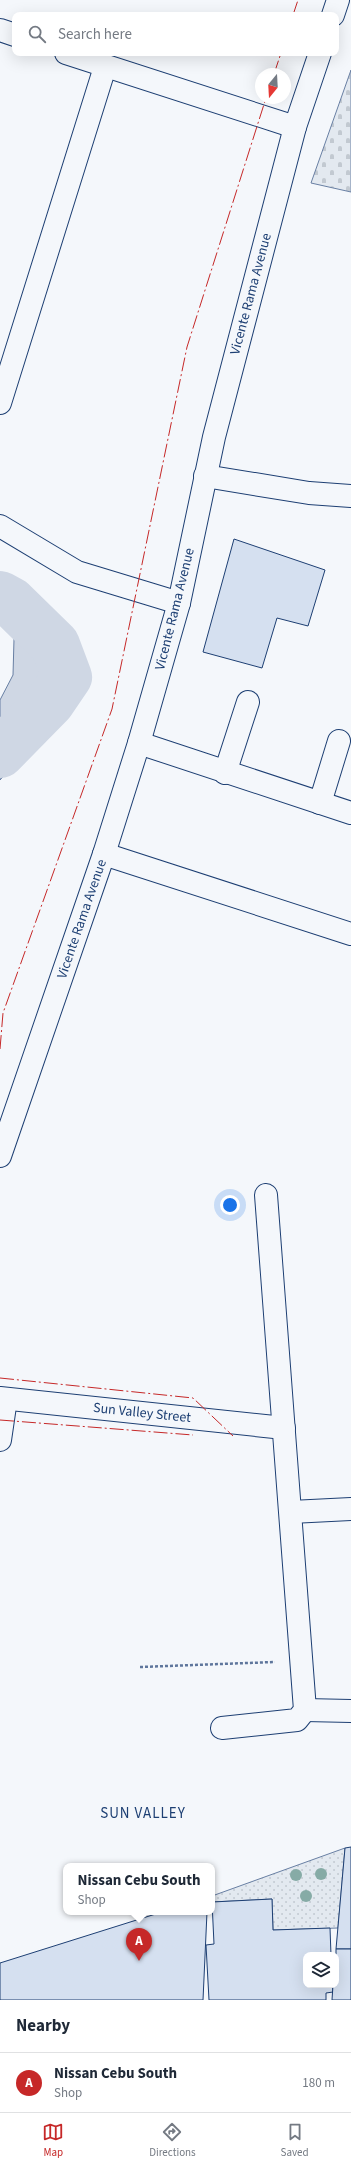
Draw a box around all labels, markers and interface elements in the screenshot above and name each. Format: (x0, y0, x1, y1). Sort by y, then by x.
search box (12, 12, 339, 56)
icon: search (26, 23, 48, 45)
text: Search here (58, 24, 132, 45)
north arrow (255, 68, 291, 104)
street label: Vicente Rama Avenue (225, 231, 277, 357)
street label: Vicente Rama Avenue (150, 546, 200, 672)
street label: Vicente Rama Avenue (52, 857, 112, 981)
your location (220, 1195, 240, 1215)
street label: Sun Valley Street (92, 1398, 192, 1428)
district label: SUN VALLEY (100, 1803, 186, 1824)
popup (63, 1863, 215, 1915)
text: Nissan Cebu South (77, 1870, 201, 1891)
text: Shop (77, 1891, 106, 1909)
pin: A (126, 1928, 152, 1961)
map controls (303, 1952, 339, 1988)
button: layers (303, 1952, 339, 1988)
text: Nearby (16, 2014, 70, 2038)
text: Nissan Cebu South (54, 2063, 177, 2084)
text: A (25, 2074, 33, 2092)
text: 180 m (302, 2074, 335, 2092)
text: Shop (54, 2084, 82, 2102)
tab: Map (42, 2121, 64, 2160)
tab: Directions (149, 2121, 196, 2160)
tab: Saved (281, 2121, 309, 2160)

